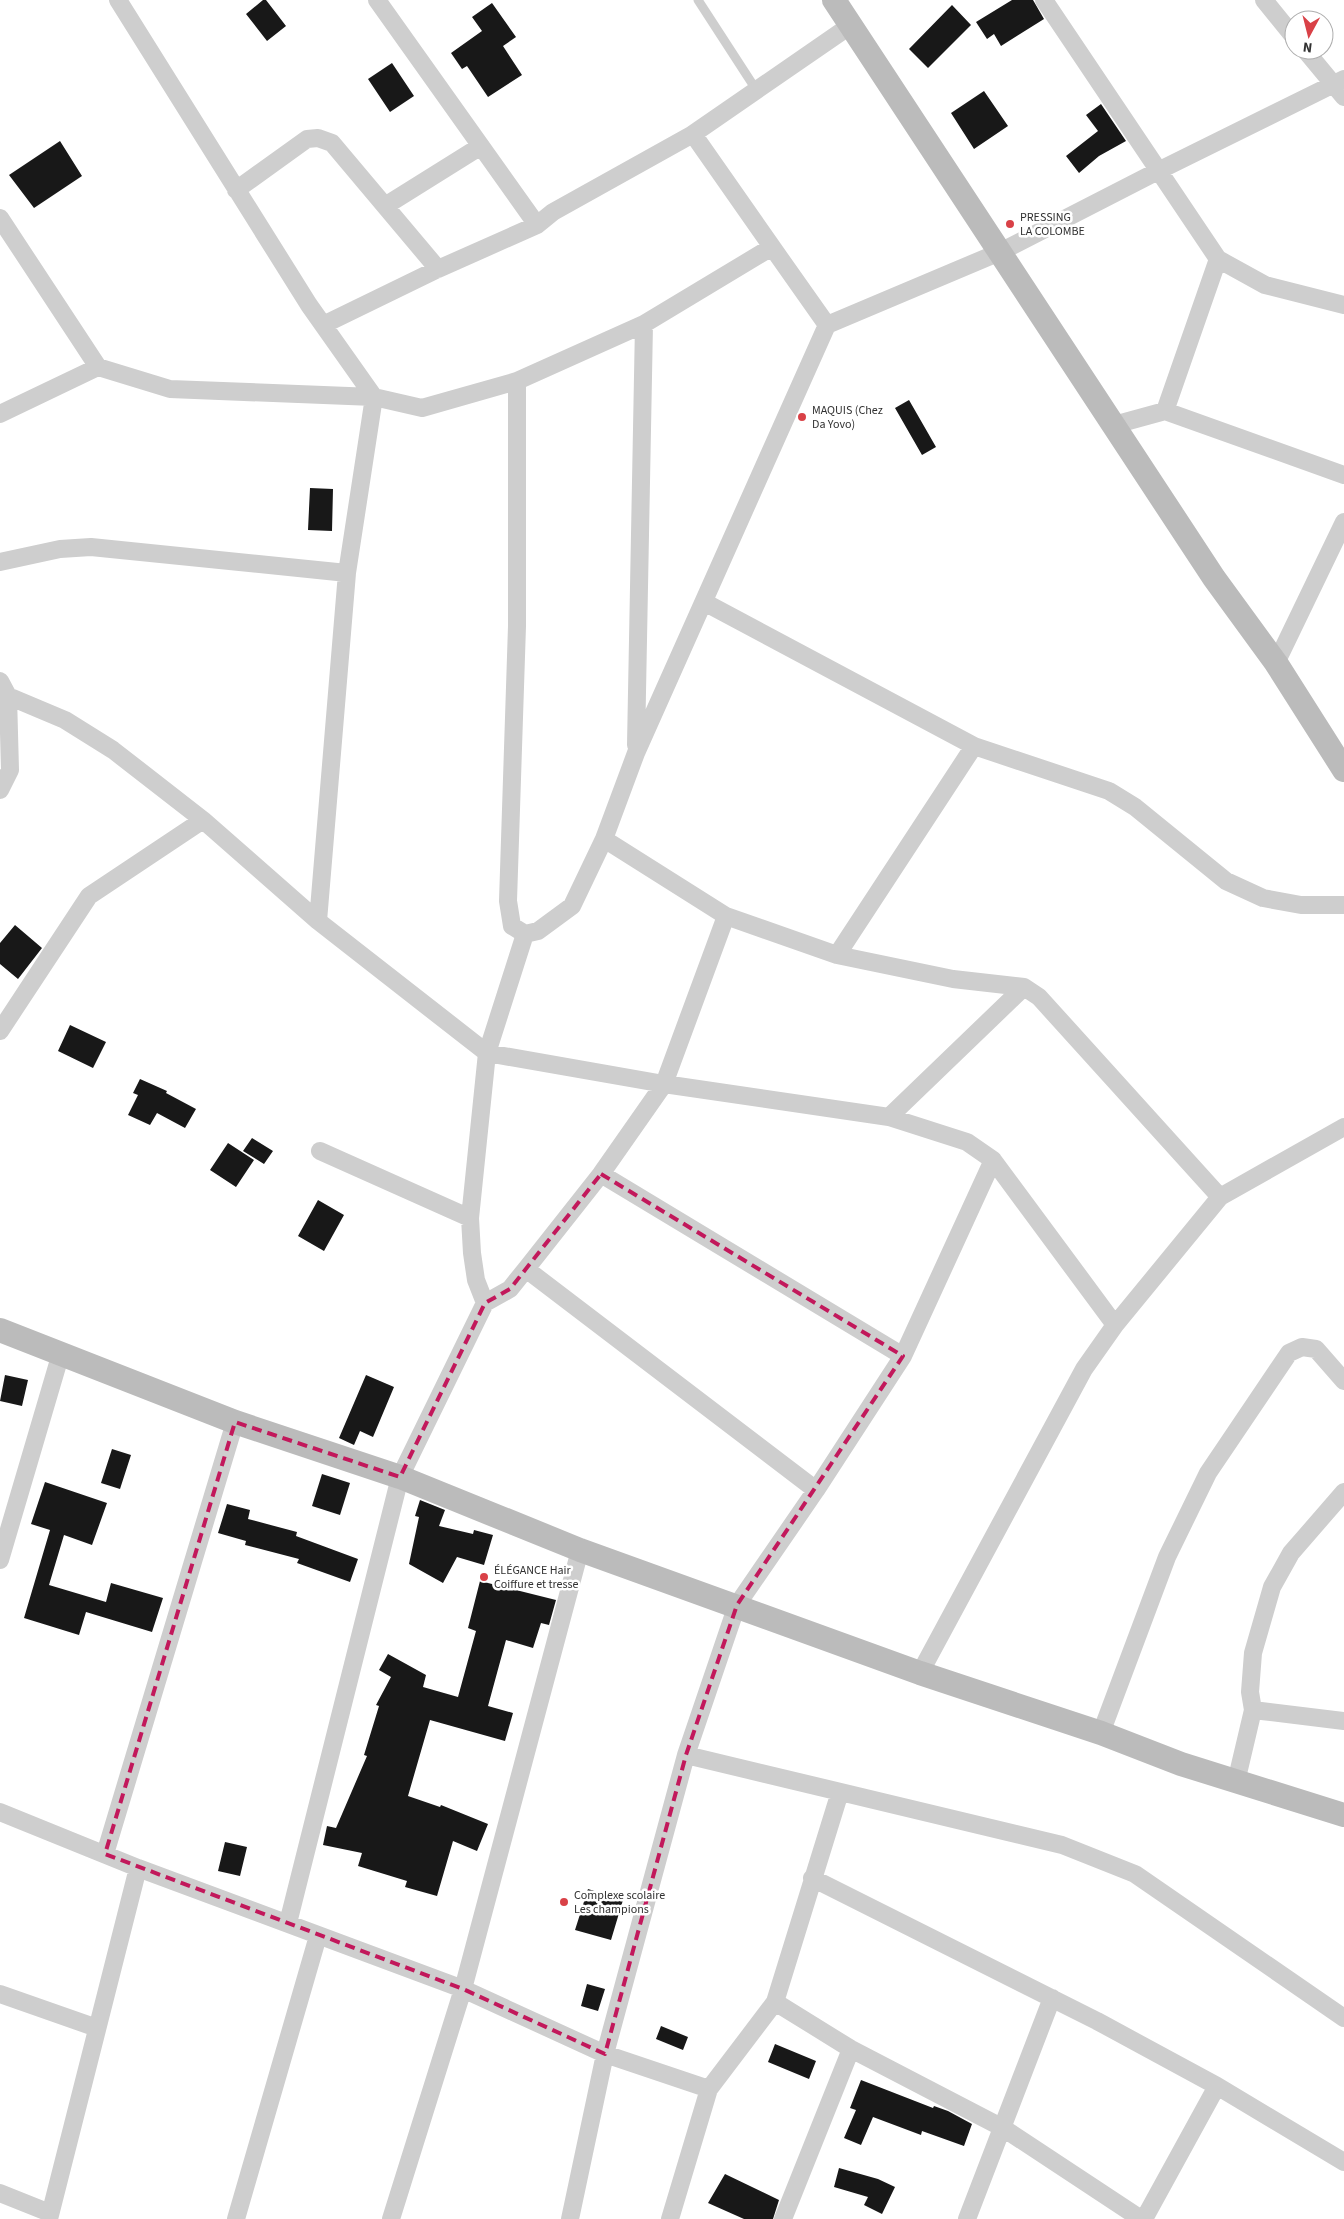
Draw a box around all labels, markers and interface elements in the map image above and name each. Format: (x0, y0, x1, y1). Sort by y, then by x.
north arrow (1284, 10, 1334, 60)
text: N (1302, 36, 1313, 57)
place label: PRESSING LA COLOMBE (1020, 209, 1085, 240)
marker: PRESSING LA COLOMBE (1004, 218, 1016, 230)
place label: MAQUIS (Chez Da Yovo) (812, 402, 883, 433)
marker: MAQUIS (Chez Da Yovo) (796, 411, 808, 423)
place label: ÉLÉGANCE Hair Coiffure et tresse (494, 1562, 579, 1593)
marker: ÉLÉGANCE Hair Coiffure et tresse (478, 1571, 490, 1583)
place label: Complexe scolaire Les champions (574, 1887, 665, 1918)
marker: Complexe scolaire Les champions (558, 1896, 570, 1908)

